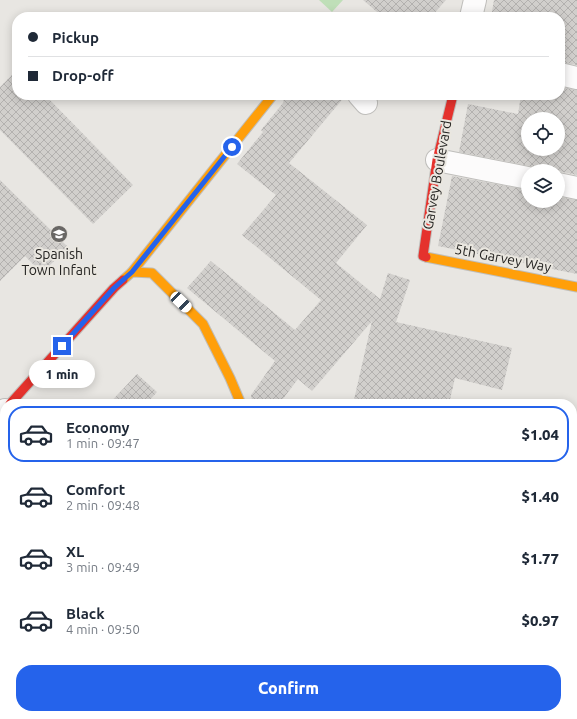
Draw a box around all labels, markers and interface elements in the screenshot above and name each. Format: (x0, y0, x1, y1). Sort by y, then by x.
text: Pickup (52, 29, 99, 46)
text: Drop-off (52, 67, 114, 84)
map controls (521, 112, 565, 208)
button: locate (521, 112, 565, 156)
street label: Garvey Boulevard (420, 119, 454, 231)
route start (223, 138, 241, 156)
button: layers (521, 164, 565, 208)
school or university icon: Spanish Town Infant (49, 224, 69, 244)
street label: 5th Garvey Way (453, 241, 553, 275)
place label: Spanish Town Infant (22, 246, 97, 278)
car (168, 289, 194, 315)
route end (53, 337, 71, 355)
callout: 1 min (29, 360, 95, 388)
text: 1 min (45, 367, 79, 381)
icon: car (18, 416, 54, 452)
text: Economy (66, 419, 130, 436)
text: $1.04 (521, 426, 559, 443)
text: 1 min · 09:47 (66, 436, 140, 450)
icon: car (18, 478, 54, 514)
text: Comfort (66, 481, 125, 498)
text: $1.40 (521, 488, 559, 505)
text: 2 min · 09:48 (66, 498, 140, 512)
icon: car (18, 540, 54, 576)
text: XL (66, 543, 84, 560)
text: $1.77 (521, 550, 559, 567)
text: 3 min · 09:49 (66, 560, 140, 574)
icon: car (18, 602, 54, 638)
text: Black (66, 605, 105, 622)
text: $0.97 (521, 612, 559, 629)
text: 4 min · 09:50 (66, 622, 140, 636)
button: Confirm (16, 665, 561, 711)

